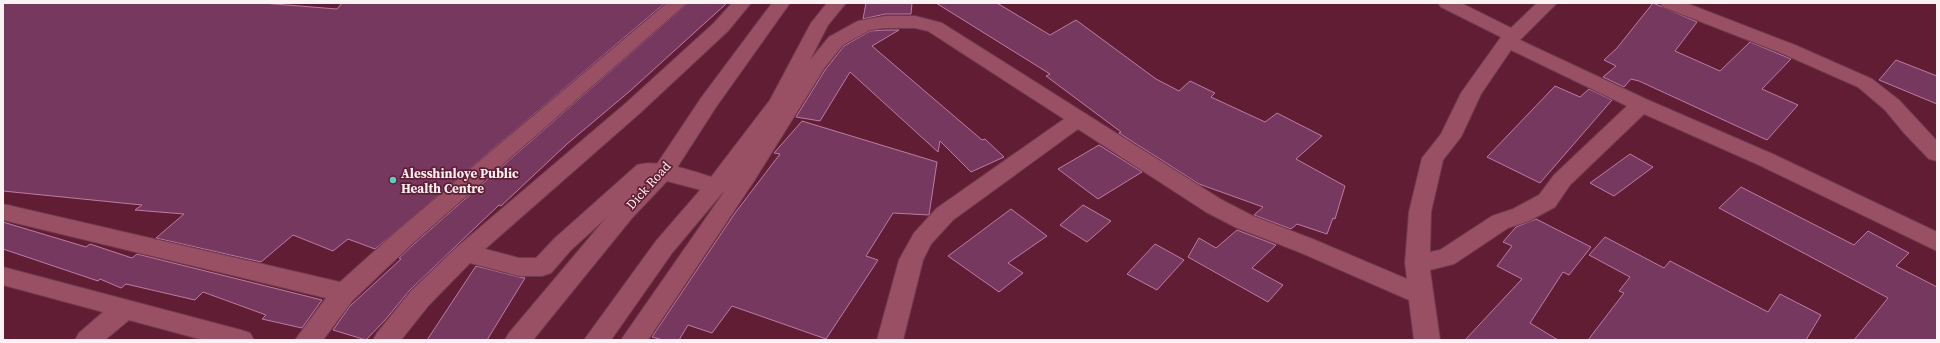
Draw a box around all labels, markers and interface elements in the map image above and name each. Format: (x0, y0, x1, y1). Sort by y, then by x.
street label: Dick Road (622, 157, 675, 213)
place label: Alesshinloye Public Health Centre (401, 165, 519, 197)
marker: Alesshinloye Public Health Centre (388, 175, 398, 185)

